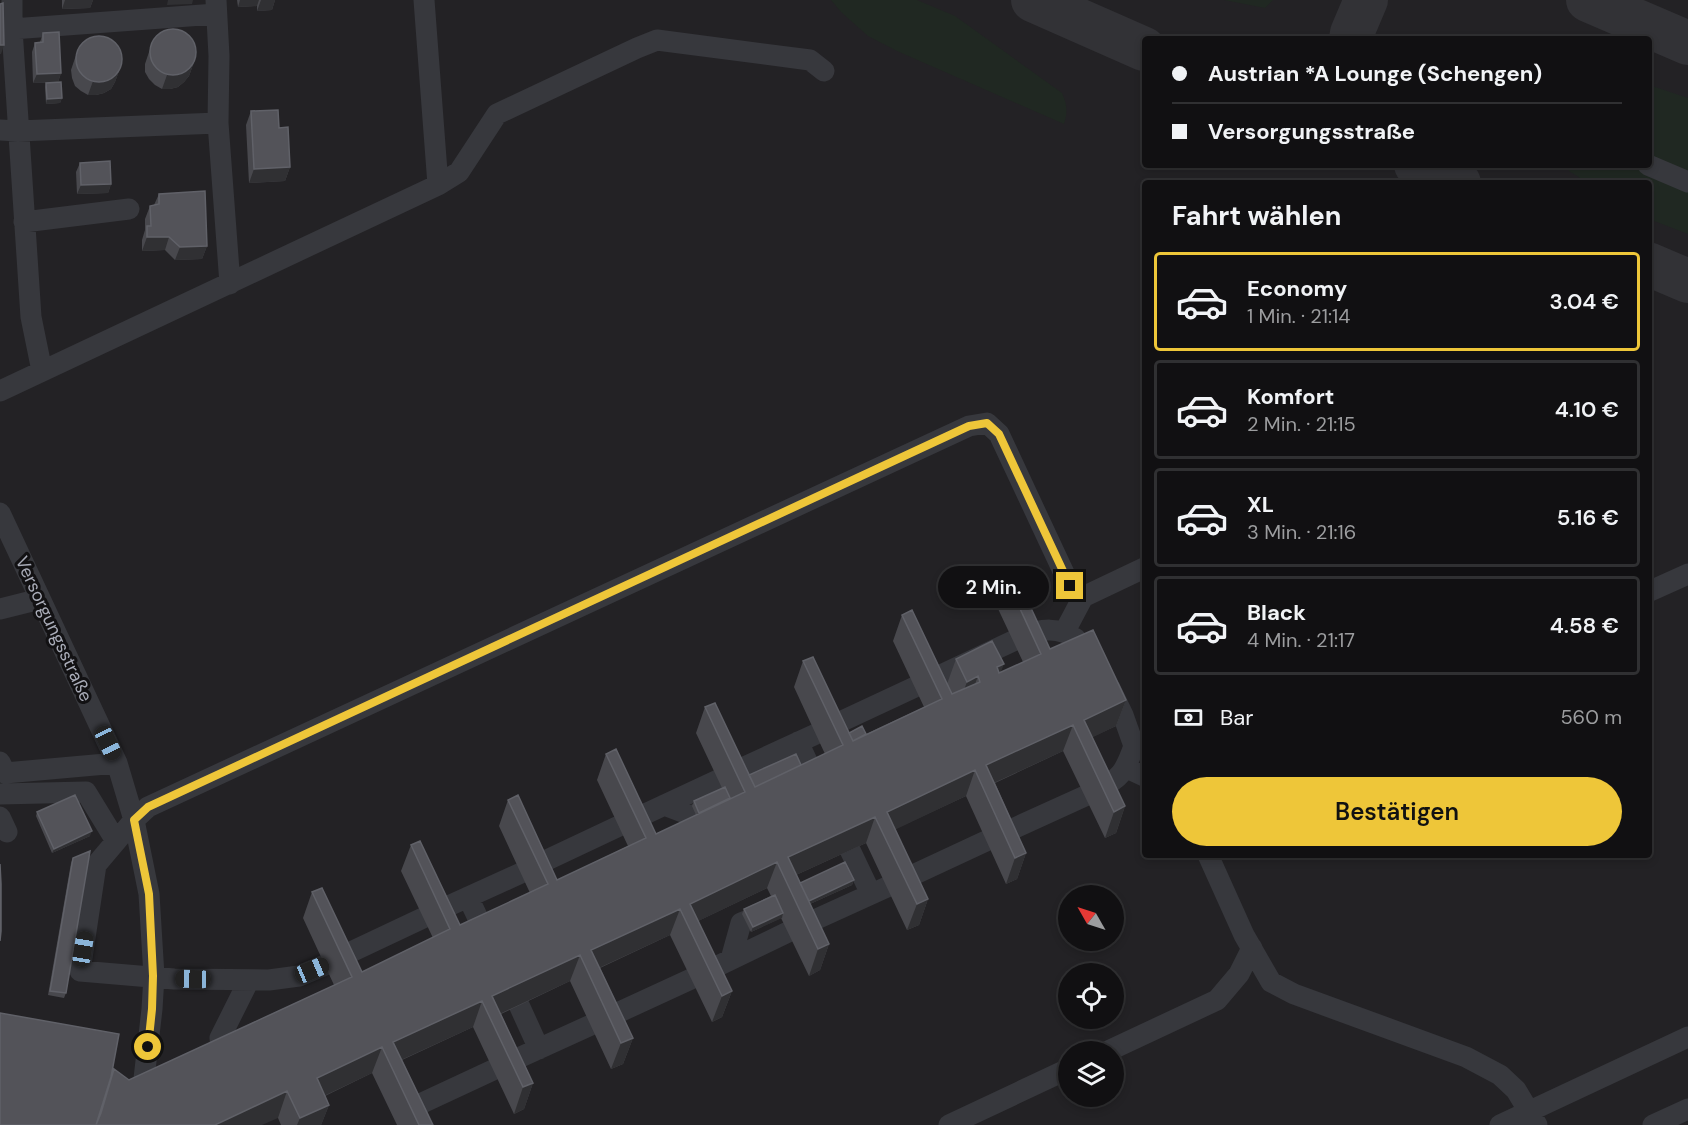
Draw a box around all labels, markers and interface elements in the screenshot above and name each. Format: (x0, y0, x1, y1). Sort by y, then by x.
text: Austrian *A Lounge (Schengen) (1208, 59, 1542, 88)
text: Versorgungsstraße (1208, 117, 1415, 146)
text: Fahrt wählen (1172, 198, 1342, 233)
text: Economy (1247, 274, 1347, 303)
icon: car (1175, 275, 1229, 329)
text: 3.04 € (1550, 287, 1619, 316)
text: 1 Min. · 21:14 (1247, 303, 1350, 329)
text: Komfort (1247, 382, 1334, 411)
icon: car (1175, 383, 1229, 437)
text: 4.10 € (1555, 395, 1619, 424)
text: 2 Min. · 21:15 (1247, 411, 1356, 437)
text: XL (1247, 490, 1274, 519)
icon: car (1175, 491, 1229, 545)
text: 5.16 € (1557, 503, 1619, 532)
text: 3 Min. · 21:16 (1247, 519, 1356, 545)
street label: Versorgungsstraße (10, 552, 98, 706)
callout: 2 Min. (938, 565, 1049, 607)
route end (1056, 572, 1083, 599)
text: 2 Min. (966, 574, 1021, 600)
text: Black (1247, 598, 1306, 627)
icon: car (1175, 599, 1229, 653)
text: 4.58 € (1550, 611, 1619, 640)
text: 4 Min. · 21:17 (1247, 627, 1355, 653)
icon: cash (1172, 701, 1205, 734)
text: Bar (1220, 703, 1253, 732)
text: 560 m (1560, 704, 1622, 730)
car (92, 723, 124, 763)
button: Bestätigen (1172, 777, 1622, 846)
north arrow (1058, 885, 1124, 951)
map controls (1058, 885, 1124, 1107)
car (71, 930, 95, 968)
car (292, 955, 332, 985)
button: locate (1058, 963, 1124, 1029)
car (175, 970, 211, 988)
route start (134, 1033, 161, 1060)
button: layers (1058, 1041, 1124, 1107)

